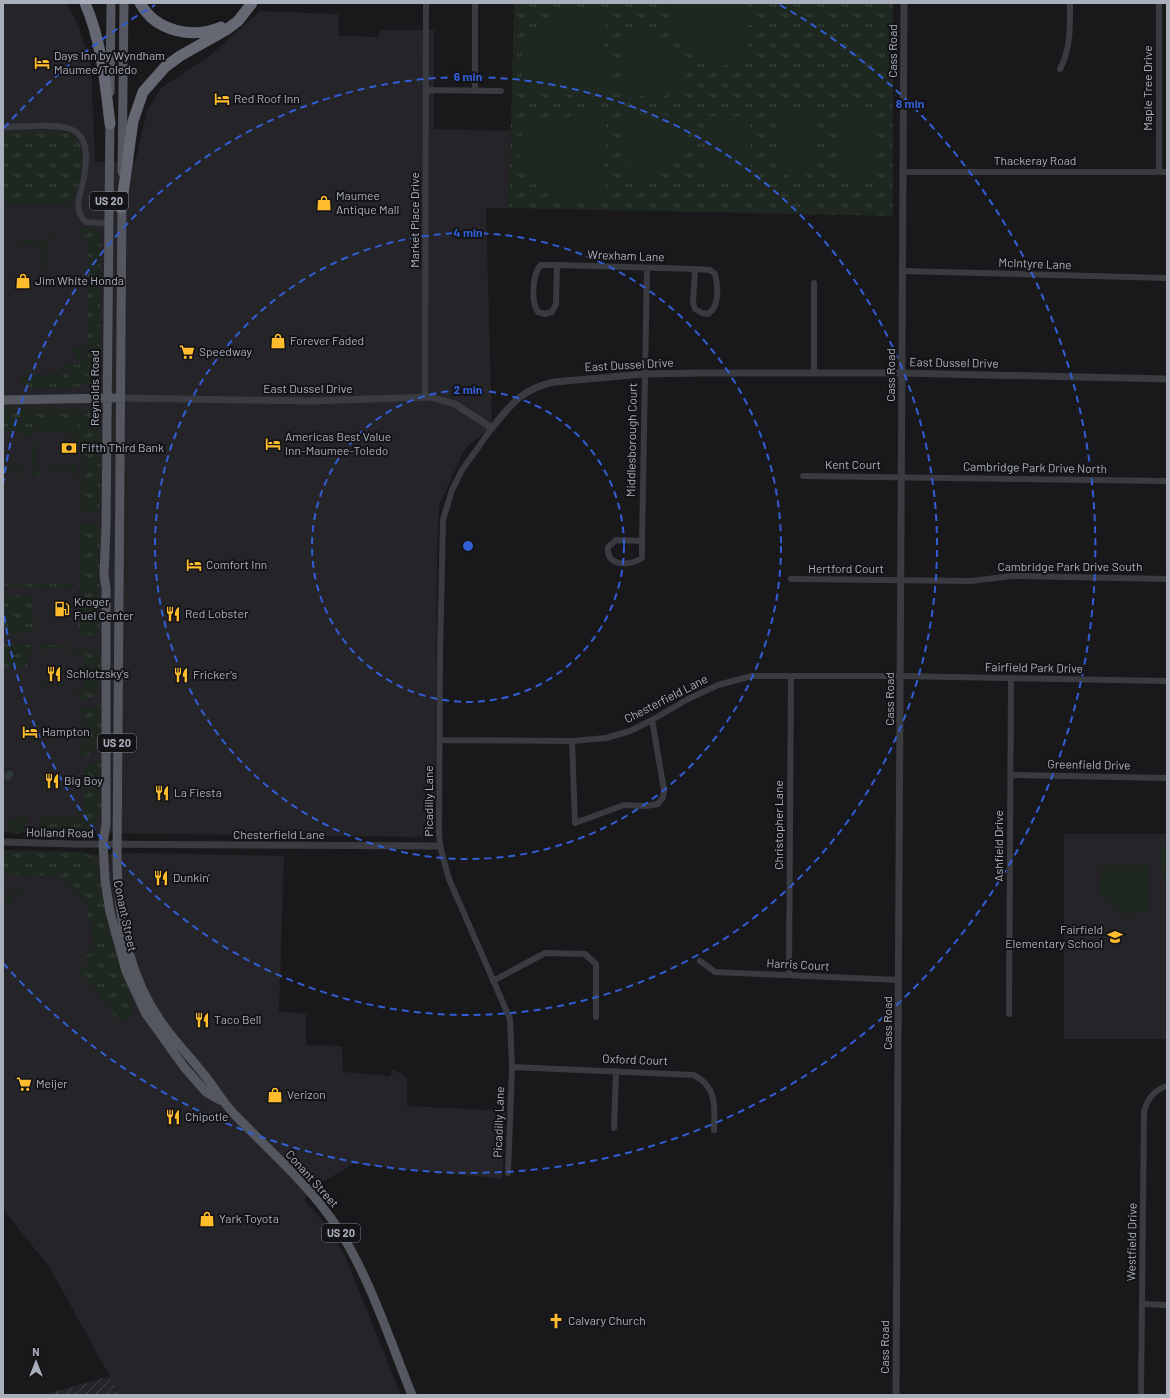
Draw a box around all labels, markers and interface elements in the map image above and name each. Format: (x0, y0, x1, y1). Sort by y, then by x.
street label: Cass Road (885, 24, 899, 78)
street label: Maple Tree Drive (1140, 45, 1154, 131)
place label: Days Inn by Wyndham Maumee/Toledo (54, 48, 165, 76)
hotel icon: Days Inn by Wyndham Maumee/Toledo (33, 54, 51, 72)
text: 6 min (454, 69, 482, 83)
hotel icon: Red Roof Inn (213, 90, 231, 108)
place label: Red Roof Inn (234, 91, 300, 105)
text: 8 min (896, 96, 924, 110)
street label: Thackeray Road (994, 153, 1076, 167)
street label: Market Place Drive (407, 172, 421, 268)
place label: Maumee Antique Mall (336, 188, 399, 216)
road number: US 20 (90, 192, 128, 210)
shop icon: Maumee Antique Mall (315, 194, 333, 212)
text: 4 min (453, 225, 483, 239)
street label: Wrexham Lane (587, 247, 665, 263)
street label: McIntyre Lane (998, 255, 1072, 271)
shop icon: Jim White Honda (14, 272, 32, 290)
place label: Jim White Honda (35, 273, 124, 287)
shop icon: Forever Faded (269, 332, 287, 350)
place label: Forever Faded (290, 333, 364, 347)
supermarket icon: Speedway (178, 343, 196, 361)
place label: Speedway (199, 344, 252, 358)
street label: Cass Road (883, 348, 897, 402)
street label: Reynolds Road (87, 350, 101, 426)
street label: East Dussel Drive (909, 354, 999, 370)
street label: East Dussel Drive (584, 355, 674, 373)
street label: East Dussel Drive (263, 381, 353, 395)
text: 2 min (454, 382, 482, 396)
street label: Middlesborough Court (623, 383, 639, 497)
place label: Americas Best Value Inn-Maumee-Toledo (285, 429, 391, 457)
hotel icon: Americas Best Value Inn-Maumee-Toledo (264, 435, 282, 453)
bank icon: Fifth Third Bank (60, 439, 78, 457)
place label: Fifth Third Bank (81, 440, 164, 454)
street label: Kent Court (825, 457, 881, 471)
street label: Cambridge Park Drive North (963, 459, 1107, 475)
centre of rings (461, 539, 475, 553)
hotel icon: Comfort Inn (185, 556, 203, 574)
place label: Comfort Inn (206, 557, 267, 571)
street label: Cambridge Park Drive South (998, 559, 1142, 573)
street label: Hertford Court (808, 561, 884, 575)
place label: Kroger Fuel Center (74, 594, 134, 622)
fuel station icon: Kroger Fuel Center (53, 600, 71, 618)
restaurant icon: Red Lobster (164, 605, 182, 623)
place label: Red Lobster (185, 606, 249, 620)
street label: Fairfield Park Drive (985, 659, 1083, 675)
restaurant icon: Schlotzsky's (45, 665, 63, 683)
place label: Schlotzsky's (66, 666, 129, 680)
restaurant icon: Fricker's (172, 666, 190, 684)
place label: Fricker's (193, 667, 238, 681)
street label: Chesterfield Lane (621, 671, 710, 725)
street label: Cass Road (882, 672, 896, 726)
hotel icon: Hampton (21, 723, 39, 741)
place label: Hampton (42, 724, 90, 738)
road number: US 20 (98, 734, 136, 752)
street label: Greenfield Drive (1047, 756, 1131, 772)
street label: Picadilly Lane (421, 765, 435, 837)
restaurant icon: Big Boy (43, 772, 61, 790)
place label: Big Boy (64, 773, 103, 787)
street label: Christopher Lane (771, 780, 785, 870)
restaurant icon: La Fiesta (153, 784, 171, 802)
place label: La Fiesta (174, 785, 222, 799)
street label: Ashfield Drive (991, 810, 1005, 882)
street label: Holland Road (26, 824, 94, 840)
street label: Chesterfield Lane (233, 827, 325, 841)
restaurant icon: Dunkin' (152, 869, 170, 887)
place label: Dunkin' (173, 870, 210, 884)
street label: Conant Street (112, 879, 140, 953)
place label: Fairfield Elementary School (1005, 922, 1103, 950)
school or university icon: Fairfield Elementary School (1106, 928, 1124, 946)
street label: Harris Court (766, 955, 830, 973)
street label: Cass Road (880, 996, 894, 1050)
restaurant icon: Taco Bell (193, 1011, 211, 1029)
place label: Taco Bell (214, 1012, 261, 1026)
street label: Oxford Court (602, 1051, 668, 1067)
supermarket icon: Meijer (15, 1075, 33, 1093)
place label: Meijer (36, 1076, 68, 1090)
shop icon: Verizon (266, 1086, 284, 1104)
street label: Picadilly Lane (490, 1086, 506, 1158)
place label: Verizon (287, 1087, 326, 1101)
restaurant icon: Chipotle (164, 1108, 182, 1126)
place label: Chipotle (185, 1109, 228, 1123)
street label: Conant Street (283, 1147, 342, 1210)
street label: Westfield Drive (1123, 1203, 1139, 1281)
shop icon: Yark Toyota (198, 1210, 216, 1228)
place label: Yark Toyota (219, 1211, 279, 1225)
road number: US 20 (322, 1224, 360, 1242)
church icon: Calvary Church (547, 1312, 565, 1330)
place label: Calvary Church (568, 1313, 646, 1327)
street label: Cass Road (877, 1320, 891, 1374)
north arrow (16, 1342, 56, 1382)
text: N (32, 1345, 40, 1358)

